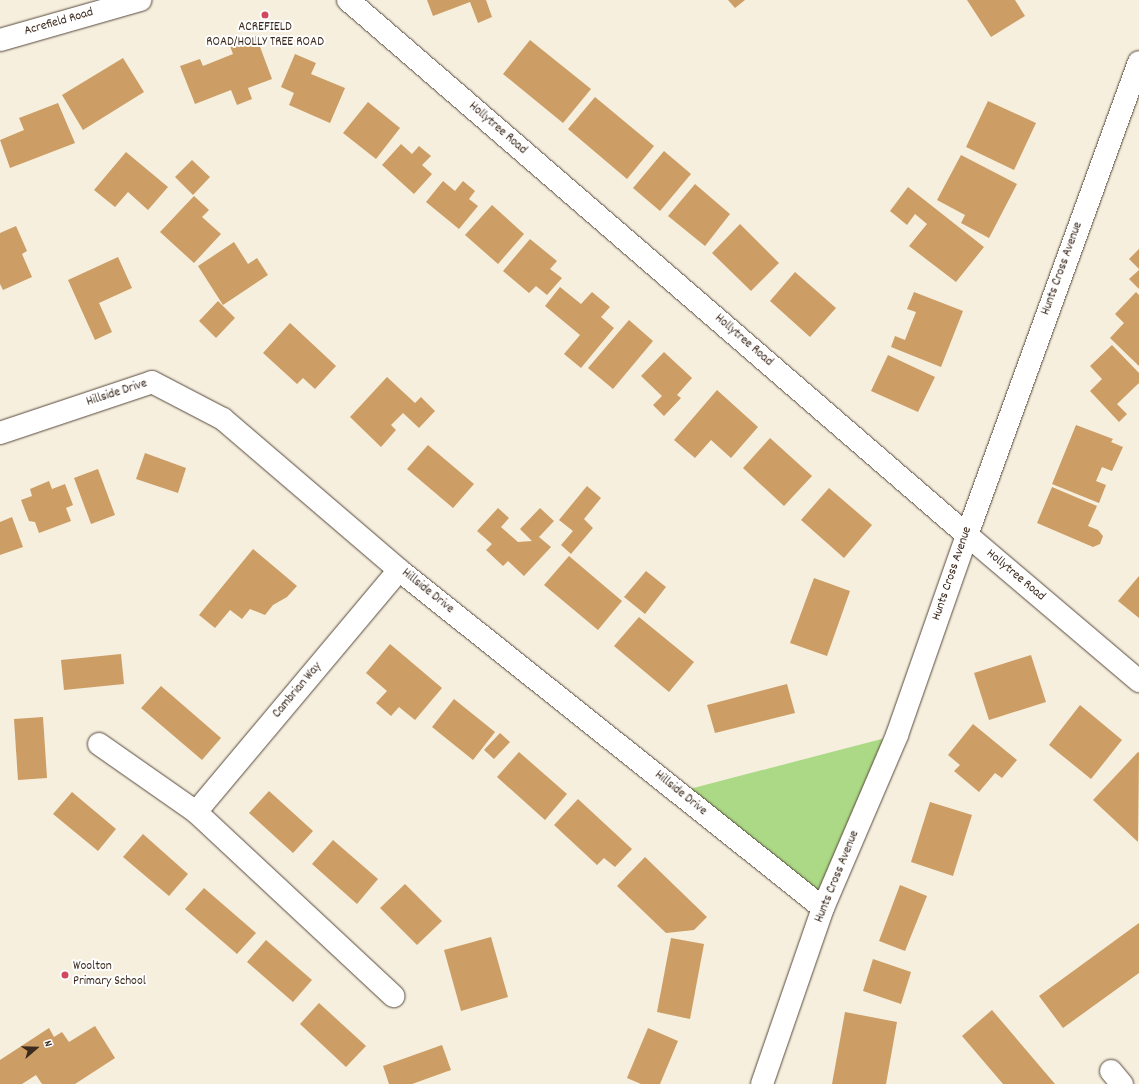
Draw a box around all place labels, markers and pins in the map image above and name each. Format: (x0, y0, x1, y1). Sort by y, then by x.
marker: ACREFIELD ROAD/HOLLY TREE ROAD (260, 10, 270, 20)
place label: ACREFIELD ROAD/HOLLY TREE ROAD (206, 21, 324, 52)
place label: Woolton Primary School (73, 960, 146, 991)
marker: Woolton Primary School (60, 970, 70, 980)

